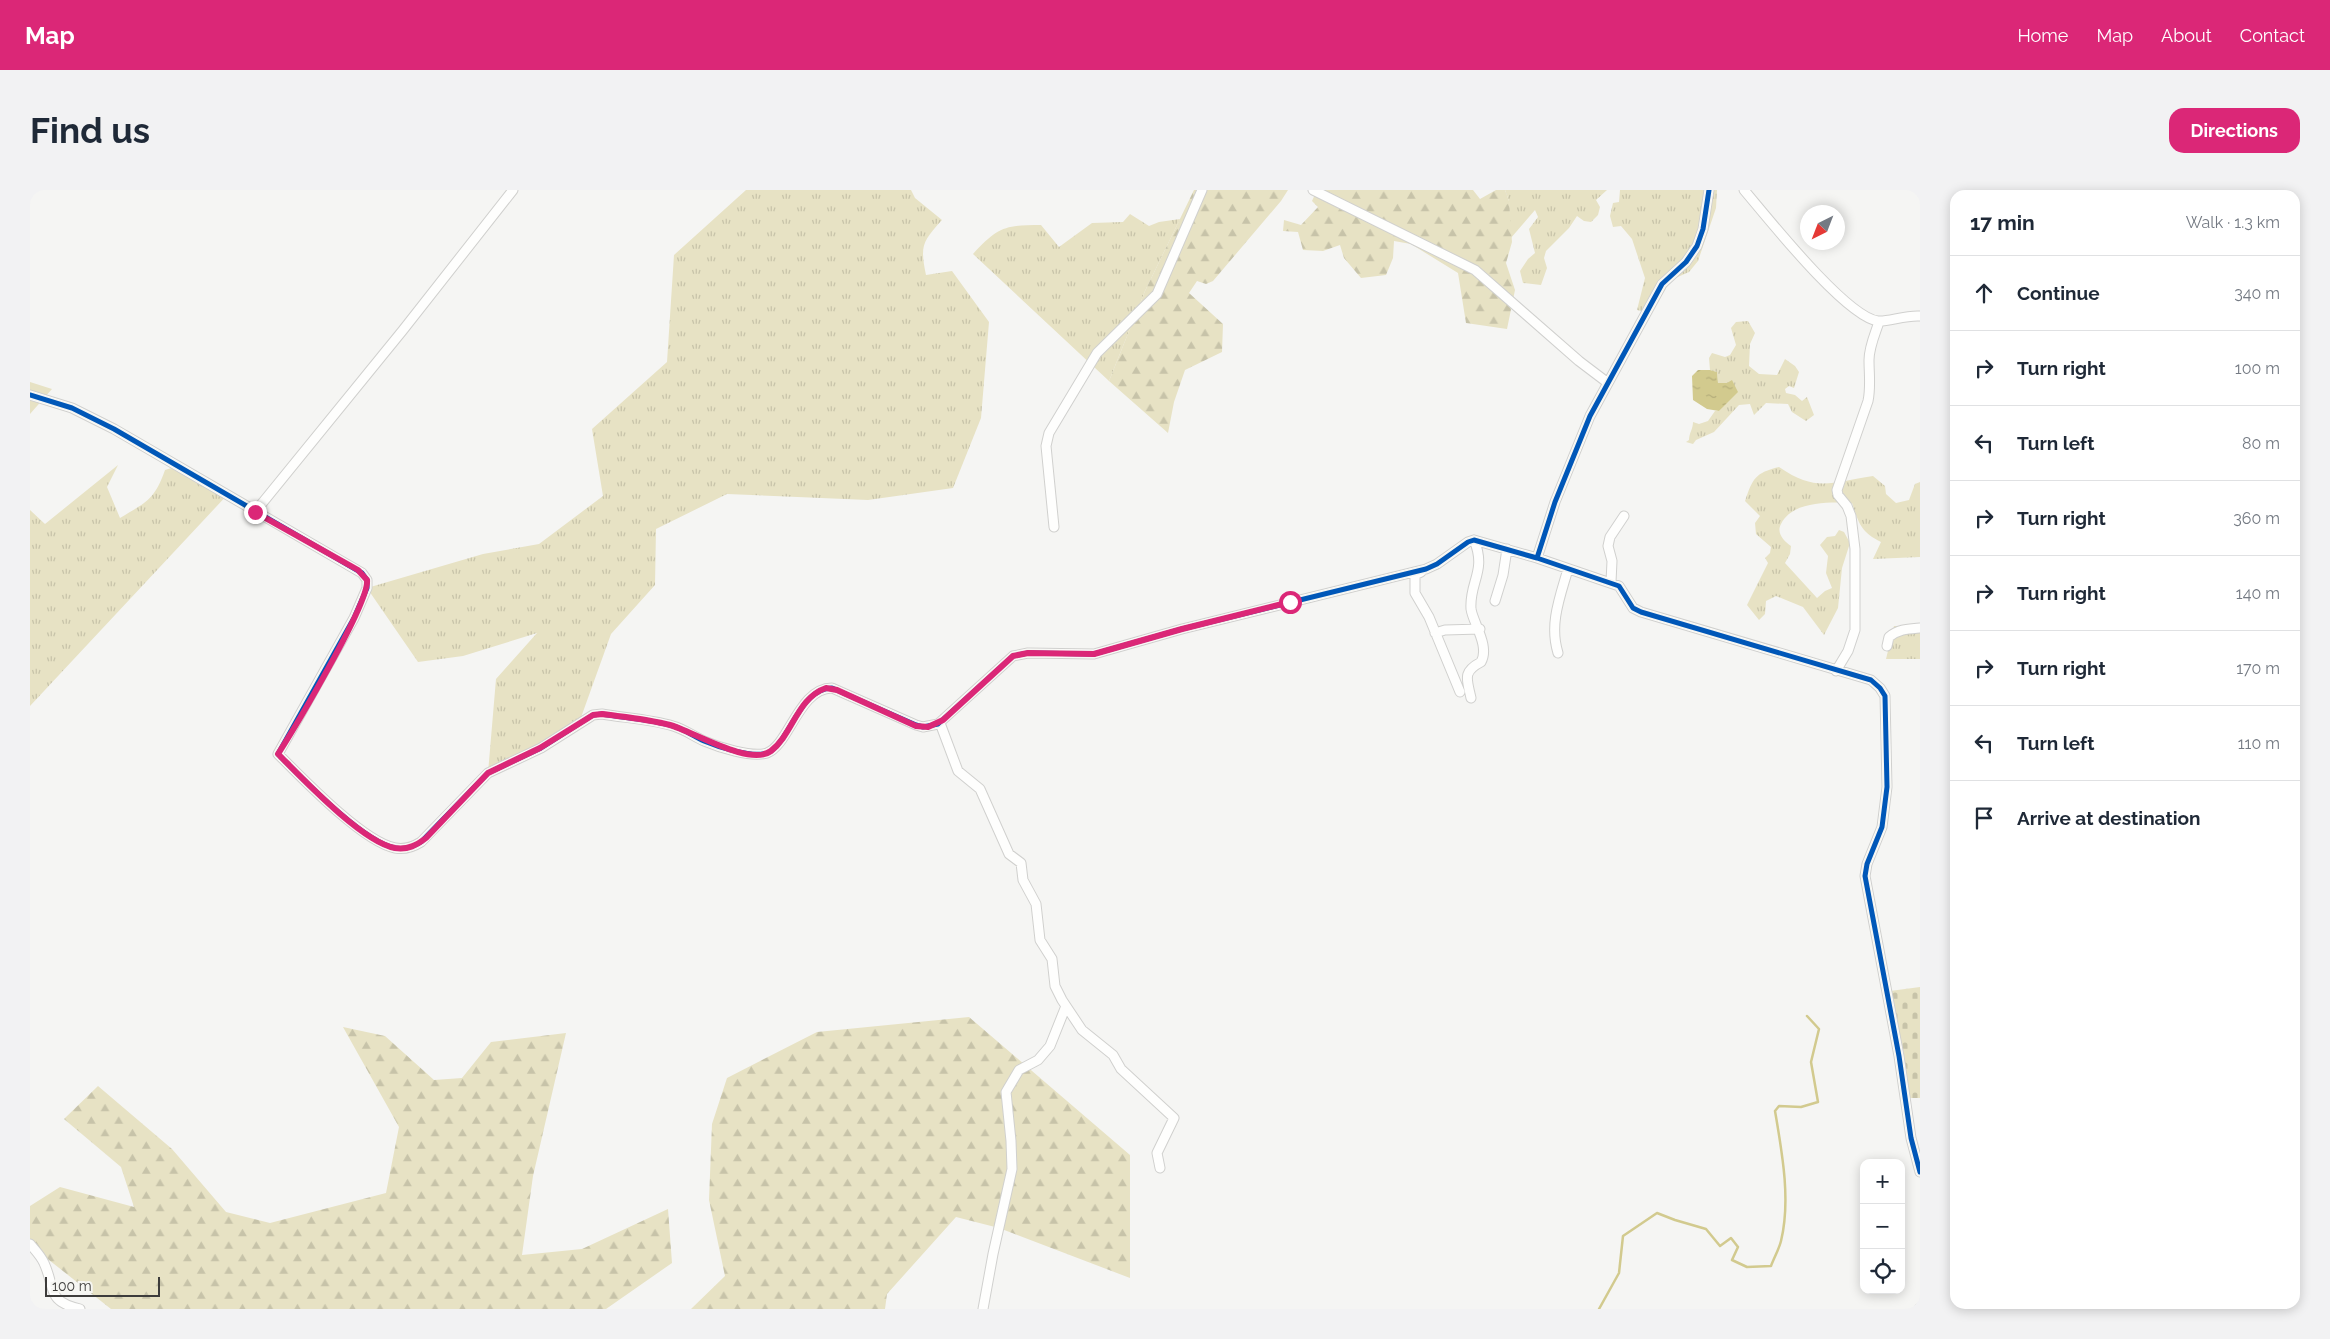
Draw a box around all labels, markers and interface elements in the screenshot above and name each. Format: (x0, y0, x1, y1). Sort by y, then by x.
text: Map (25, 21, 75, 50)
text: Home (2017, 25, 2068, 46)
text: Map (2096, 25, 2133, 46)
text: About (2161, 25, 2212, 46)
text: Contact (2240, 25, 2305, 46)
button: Directions (2169, 108, 2300, 153)
text: Find us (30, 110, 150, 151)
north arrow (1800, 205, 1845, 250)
text: 17 min (1970, 210, 2035, 235)
text: Walk · 1.3 km (2186, 213, 2280, 232)
icon: ahead (1970, 279, 1998, 307)
text: Continue (2017, 282, 2100, 304)
text: 340 m (2234, 284, 2280, 303)
icon: right (1970, 354, 1998, 382)
text: Turn right (2017, 357, 2106, 379)
text: 100 m (2235, 359, 2280, 378)
icon: left (1970, 429, 1998, 457)
text: Turn left (2017, 432, 2094, 454)
text: 80 m (2242, 434, 2280, 453)
route end (244, 501, 267, 524)
icon: right (1970, 504, 1998, 532)
text: Turn right (2017, 507, 2106, 529)
text: 360 m (2233, 509, 2280, 528)
icon: right (1970, 579, 1998, 607)
text: Turn right (2017, 582, 2106, 604)
text: 140 m (2236, 584, 2280, 603)
route start (1279, 591, 1302, 614)
icon: right (1970, 654, 1998, 682)
text: Turn right (2017, 657, 2106, 679)
text: 170 m (2236, 659, 2280, 678)
icon: left (1970, 729, 1998, 757)
text: Turn left (2017, 732, 2094, 754)
text: 110 m (2238, 734, 2280, 753)
icon: arrive (1970, 804, 1998, 832)
text: Arrive at destination (2017, 807, 2201, 829)
map controls (1860, 1159, 1905, 1294)
button: + (1860, 1159, 1905, 1204)
button: − (1860, 1204, 1905, 1249)
button: locate (1860, 1249, 1905, 1294)
scale bar (45, 1274, 160, 1297)
text: 100 m (52, 1278, 92, 1294)

